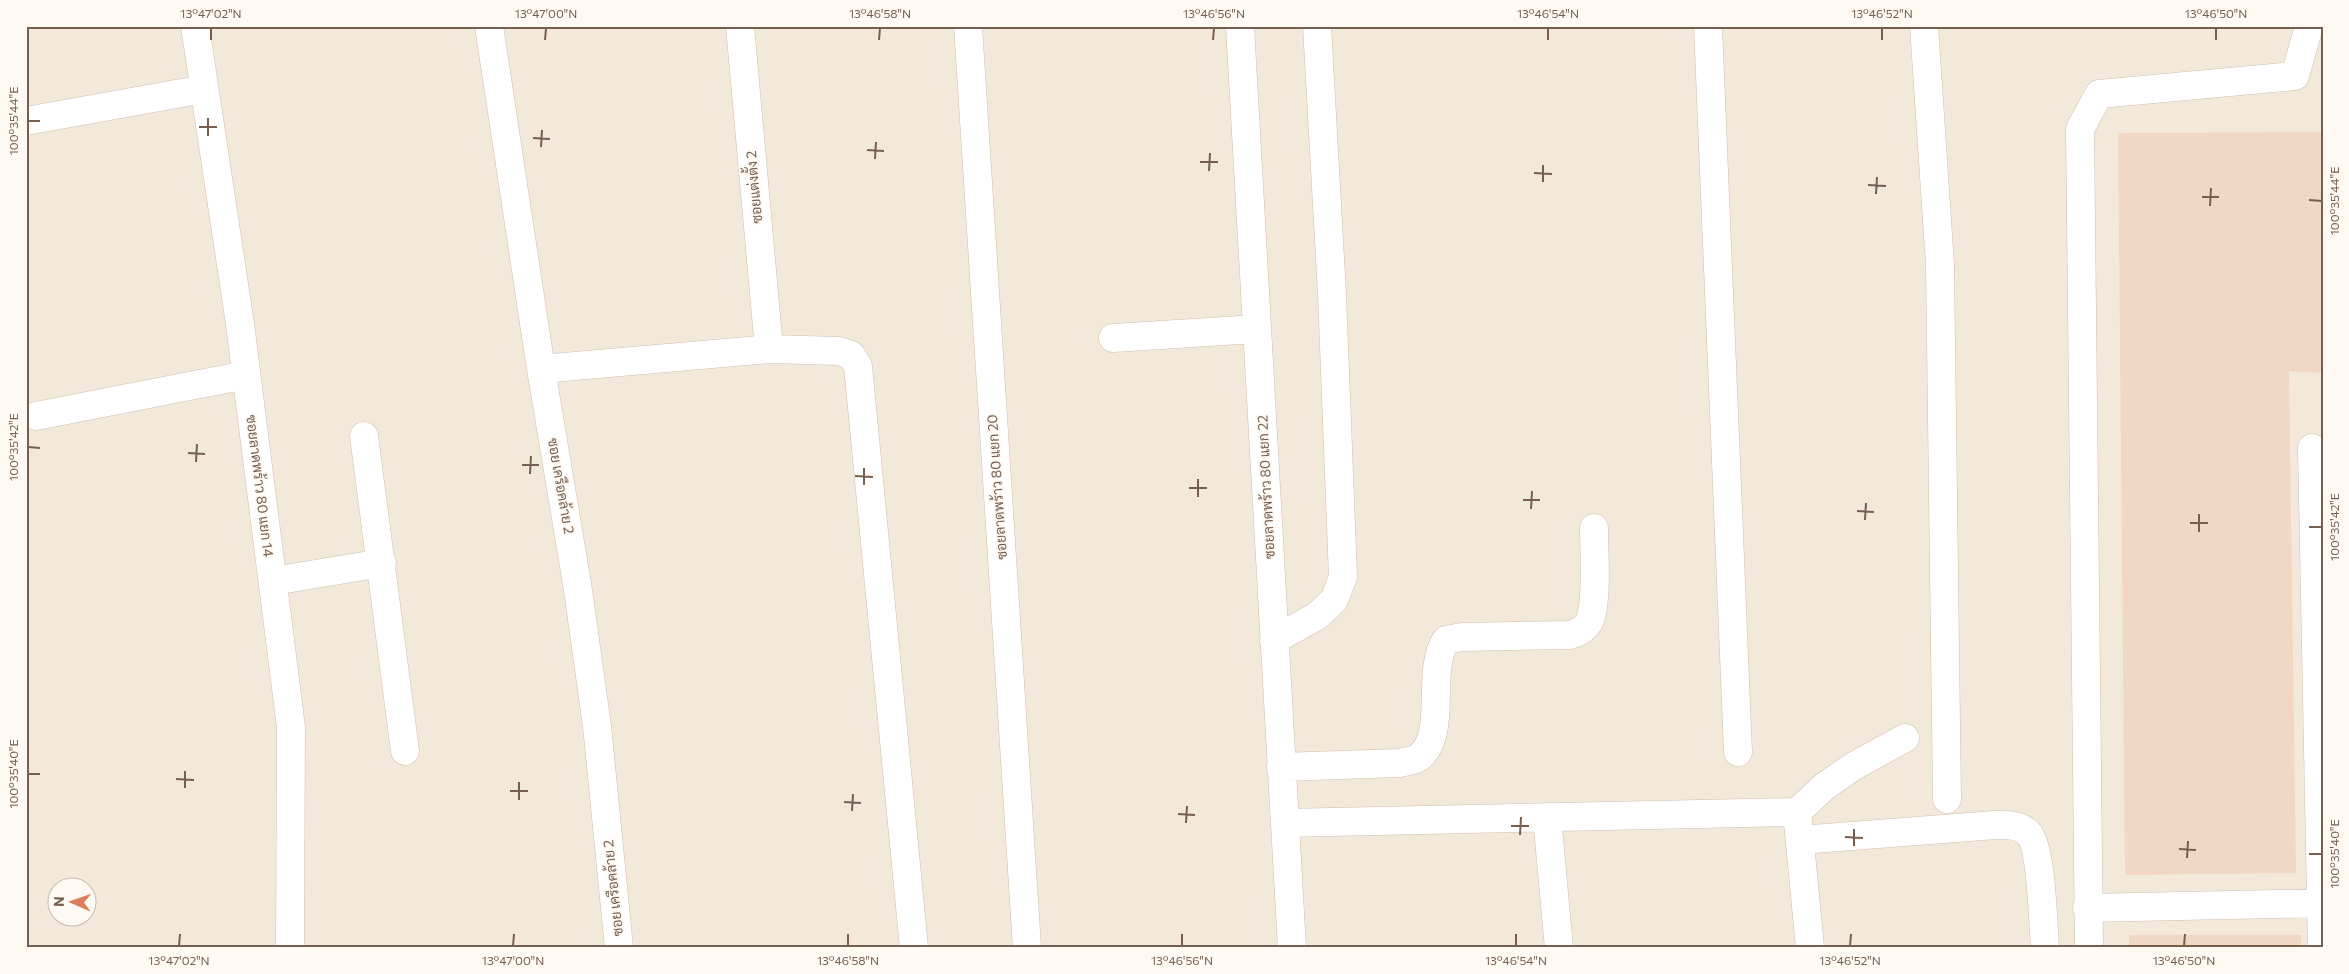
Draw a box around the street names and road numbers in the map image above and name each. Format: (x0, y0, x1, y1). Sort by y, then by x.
street label: ซอยแต่งตั้ง 2 (739, 150, 765, 224)
street label: ซอยลาดพร้าว 80 แยก 14 (243, 414, 278, 559)
street label: ซอยลาดพร้าว 80 แยก 20 (983, 414, 1010, 560)
street label: ซอยลาดพร้าว 80 แยก 22 (1253, 414, 1278, 559)
street label: ซอย เครือคล้าย 2 (545, 437, 578, 535)
street label: ซอย เครือคล้าย 2 (599, 839, 626, 937)

